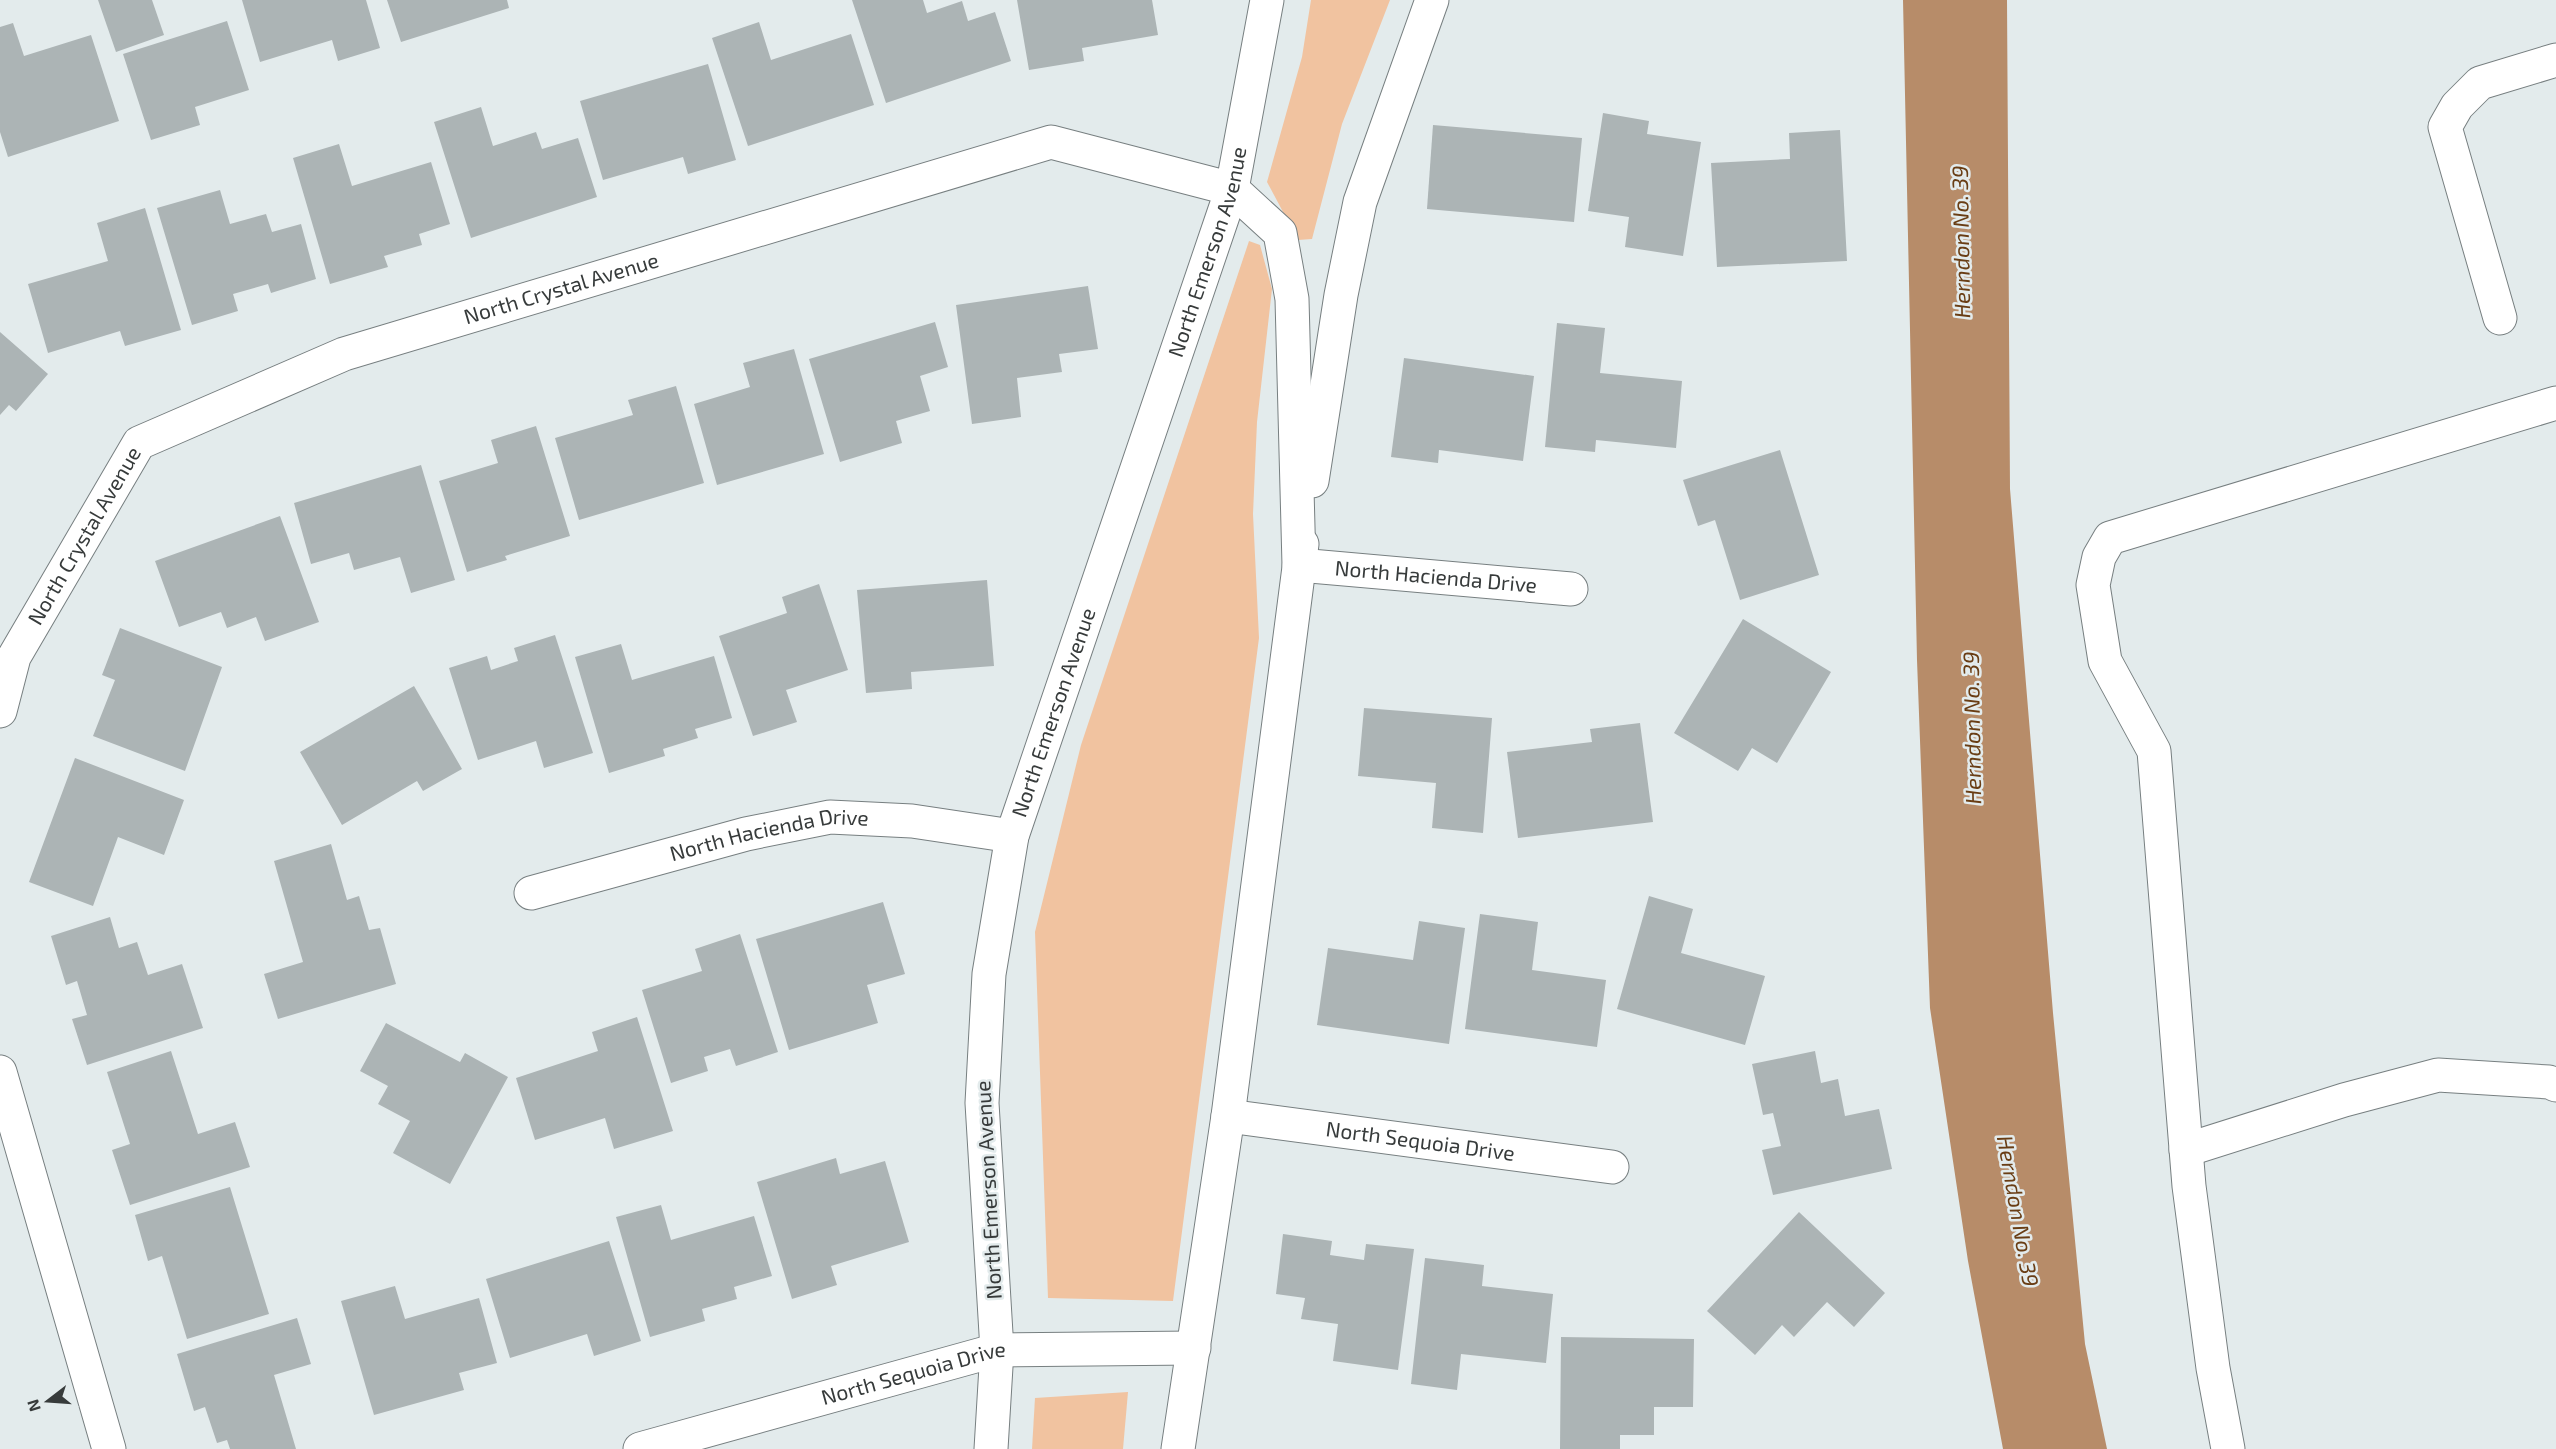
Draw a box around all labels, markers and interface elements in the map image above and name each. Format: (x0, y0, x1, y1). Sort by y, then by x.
street label: North Emerson Avenue (1162, 145, 1251, 360)
water label: Herndon No. 39 (1946, 165, 1974, 319)
street label: North Crystal Avenue (461, 246, 661, 328)
street label: North Crystal Avenue (22, 442, 145, 629)
street label: North Hacienda Drive (1334, 554, 1538, 597)
street label: North Emerson Avenue (1005, 604, 1100, 820)
water label: Herndon No. 39 (1957, 651, 1985, 805)
street label: North Hacienda Drive (667, 803, 869, 865)
street label: North Emerson Avenue (969, 1080, 1006, 1300)
street label: North Sequoia Drive (1325, 1115, 1517, 1165)
water label: Herndon No. 39 (1993, 1133, 2045, 1288)
street label: North Sequoia Drive (818, 1336, 1006, 1409)
north arrow (18, 1371, 78, 1431)
text: N (22, 1397, 44, 1414)

